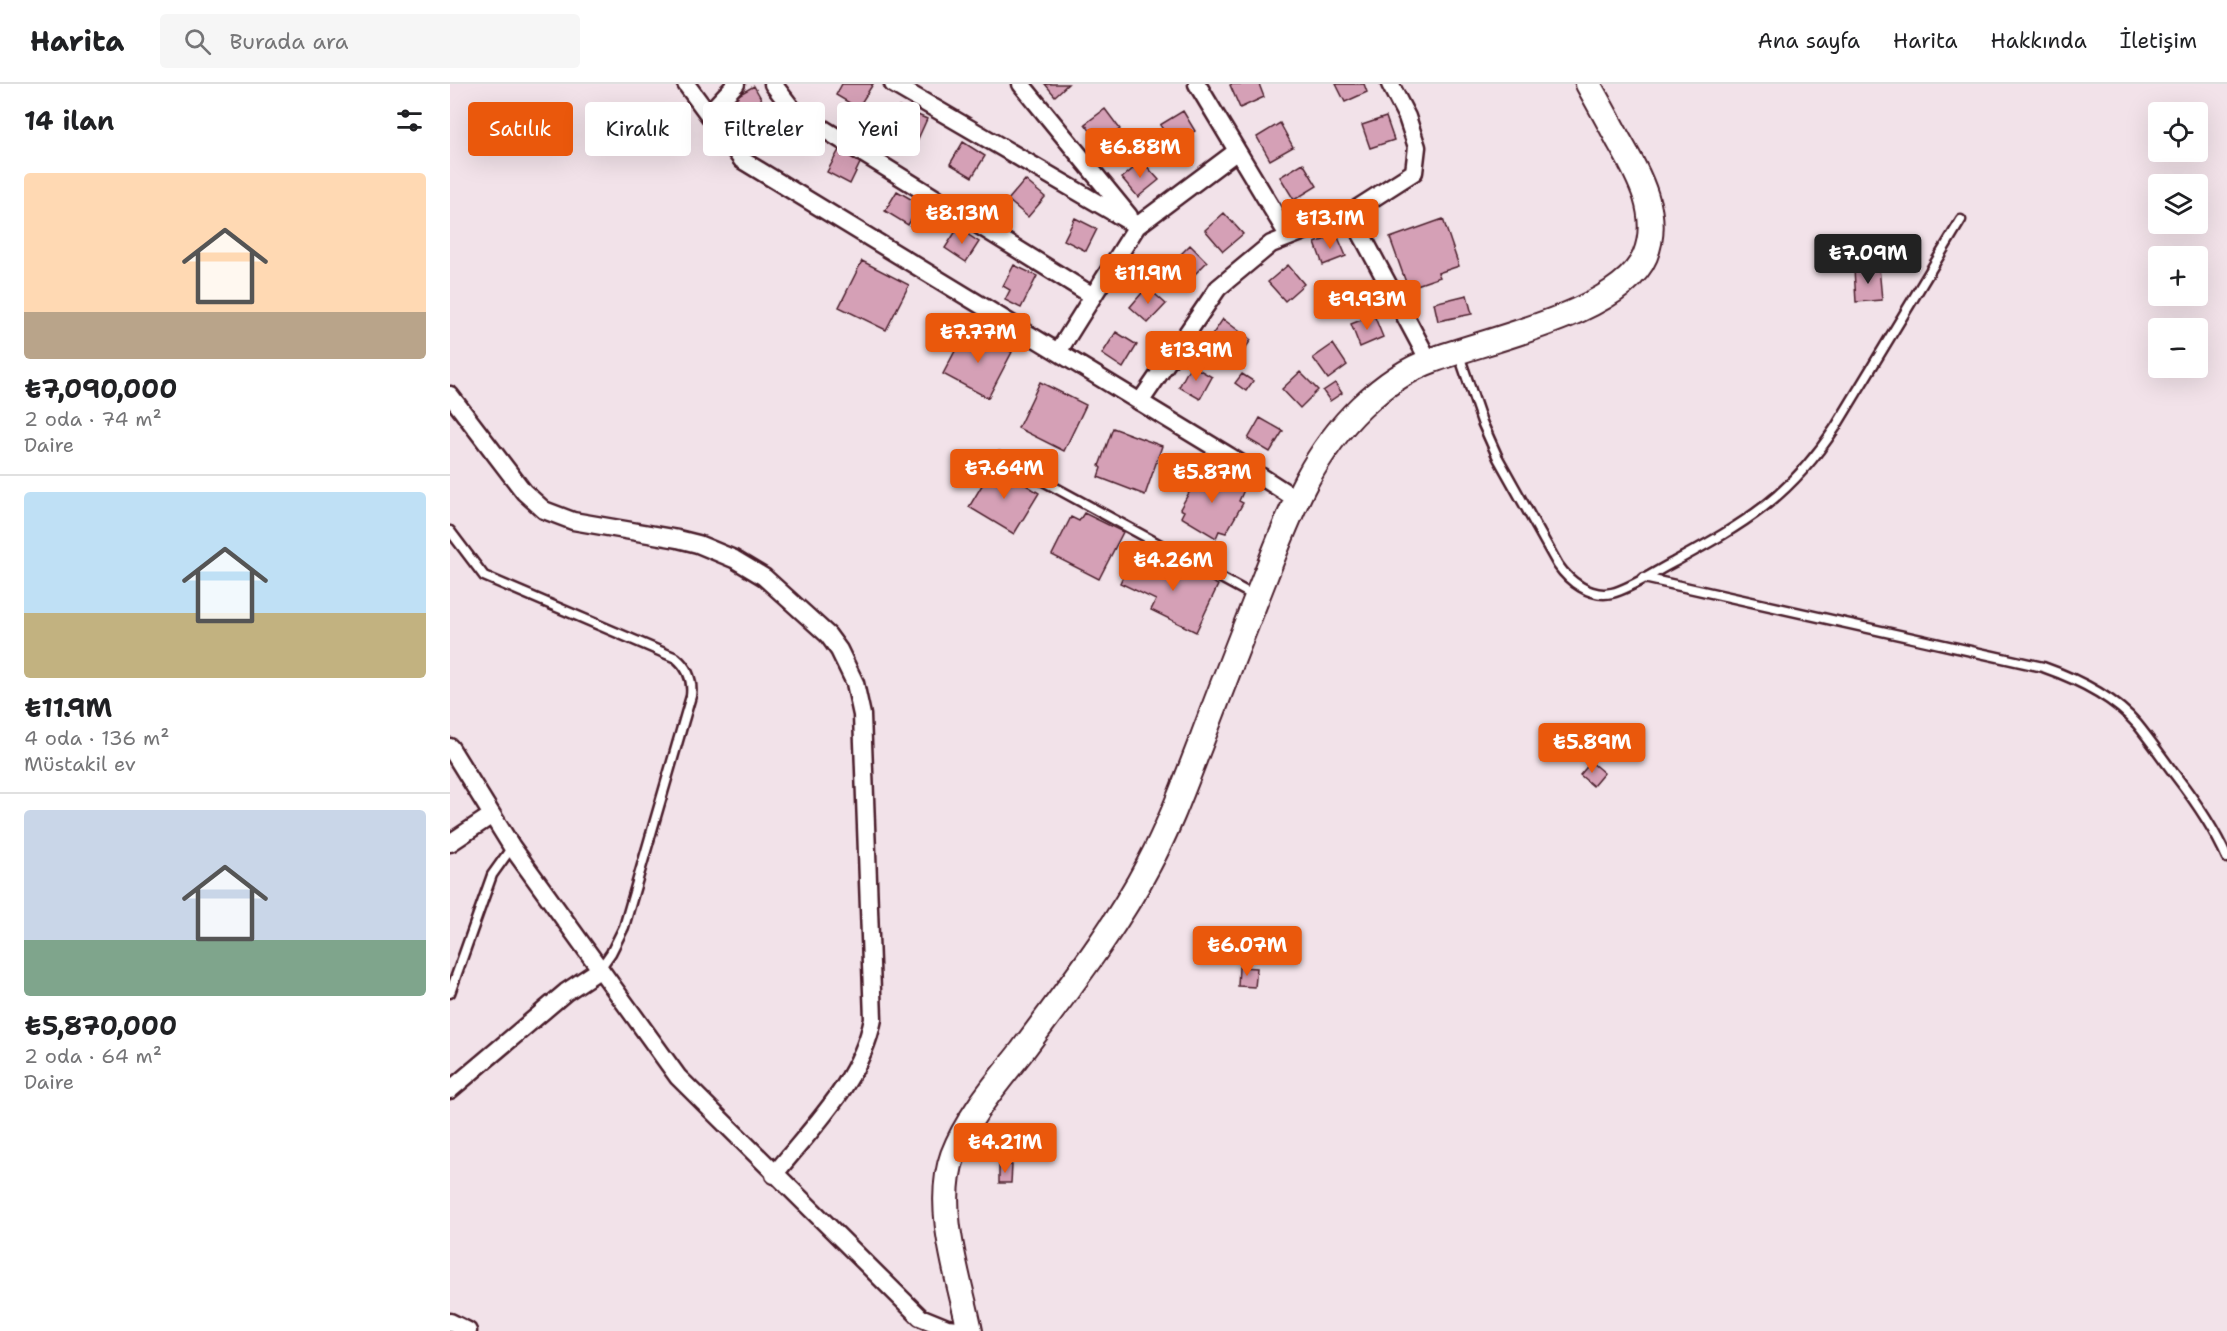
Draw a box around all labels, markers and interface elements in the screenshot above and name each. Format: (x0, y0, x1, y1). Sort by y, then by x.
search box (160, 14, 580, 68)
text: Harita (30, 22, 124, 60)
icon: search (181, 25, 214, 58)
text: Burada ara (229, 27, 348, 56)
text: Ana sayfa (1758, 27, 1860, 55)
text: Harita (1893, 27, 1958, 55)
text: Hakkında (1991, 27, 2087, 55)
text: İletişim (2120, 27, 2197, 55)
chip: Satılık (468, 102, 573, 156)
chip: Kiralık (585, 102, 691, 156)
chip: Filtreler (703, 102, 825, 156)
chip: Yeni (837, 102, 920, 156)
map controls (2148, 102, 2208, 378)
button: locate (2148, 102, 2208, 162)
text: 14 ilan (24, 103, 114, 138)
icon: filters (393, 104, 426, 137)
pin: ₺6.88M (1091, 128, 1189, 179)
text: ₺6.88M (1099, 134, 1181, 160)
button: layers (2148, 174, 2208, 234)
pin: ₺8.13M (913, 194, 1011, 245)
pin: ₺13.1M (1281, 199, 1379, 250)
text: ₺8.13M (925, 200, 999, 226)
text: ₺13.1M (1296, 205, 1364, 231)
icon: home (171, 212, 279, 320)
pin: ₺7.09M (1819, 234, 1917, 285)
text: ₺7.09M (1828, 240, 1908, 266)
button: + (2148, 246, 2208, 306)
pin: ₺11.9M (1099, 254, 1197, 305)
text: ₺11.9M (1114, 260, 1182, 286)
pin: ₺9.93M (1318, 280, 1416, 331)
text: ₺9.93M (1328, 286, 1406, 312)
pin: ₺7.77M (929, 313, 1027, 364)
button: − (2148, 318, 2208, 378)
text: ₺7.77M (939, 319, 1017, 345)
pin: ₺13.9M (1147, 331, 1245, 382)
text: ₺13.9M (1159, 337, 1233, 363)
text: ₺7,090,000 (24, 371, 177, 406)
text: 2 oda · 74 m² (24, 406, 162, 432)
text: Daire (24, 432, 74, 458)
pin: ₺7.64M (955, 449, 1053, 500)
pin: ₺5.87M (1163, 453, 1261, 504)
text: ₺7.64M (964, 455, 1044, 481)
text: ₺5.87M (1172, 459, 1252, 485)
icon: home (171, 531, 279, 639)
pin: ₺4.26M (1124, 541, 1222, 592)
text: ₺4.26M (1133, 547, 1213, 573)
text: ₺11.9M (24, 690, 112, 725)
pin: ₺5.89M (1543, 723, 1641, 774)
text: 4 oda · 136 m² (24, 725, 170, 751)
text: ₺5.89M (1552, 729, 1632, 755)
text: Müstakil ev (24, 751, 136, 777)
icon: home (171, 849, 279, 957)
pin: ₺6.07M (1198, 926, 1296, 977)
text: ₺6.07M (1207, 932, 1287, 958)
text: ₺5,870,000 (24, 1008, 177, 1043)
text: 2 oda · 64 m² (24, 1043, 162, 1069)
text: Daire (24, 1069, 74, 1095)
pin: ₺4.21M (956, 1123, 1054, 1174)
text: ₺4.21M (968, 1129, 1042, 1155)

